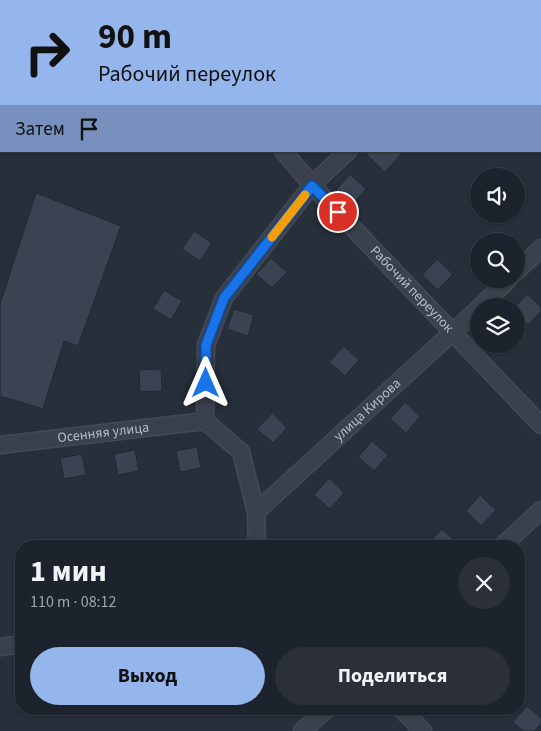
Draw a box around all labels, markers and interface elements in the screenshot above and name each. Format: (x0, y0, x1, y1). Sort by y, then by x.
text: 90 m (98, 12, 172, 62)
icon: right (15, 20, 80, 85)
text: Рабочий переулок (98, 58, 276, 90)
icon: arrive (75, 115, 103, 143)
text: Затем (15, 116, 65, 143)
map controls (470, 168, 525, 353)
button: sound (470, 168, 525, 223)
pin (317, 191, 359, 233)
icon: arrive (324, 198, 352, 226)
button: search (470, 233, 525, 288)
street label: Рабочий переулок (365, 241, 458, 337)
button: layers (470, 298, 525, 353)
position arrow (179, 356, 231, 408)
street label: улица Кирова (329, 374, 406, 446)
street label: Осенняя улица (56, 418, 150, 448)
text: 1 мин (30, 550, 107, 593)
button: close (458, 557, 510, 609)
text: 110 m · 08:12 (30, 591, 117, 613)
button: Выход (30, 647, 265, 705)
button: Поделиться (275, 647, 510, 705)

